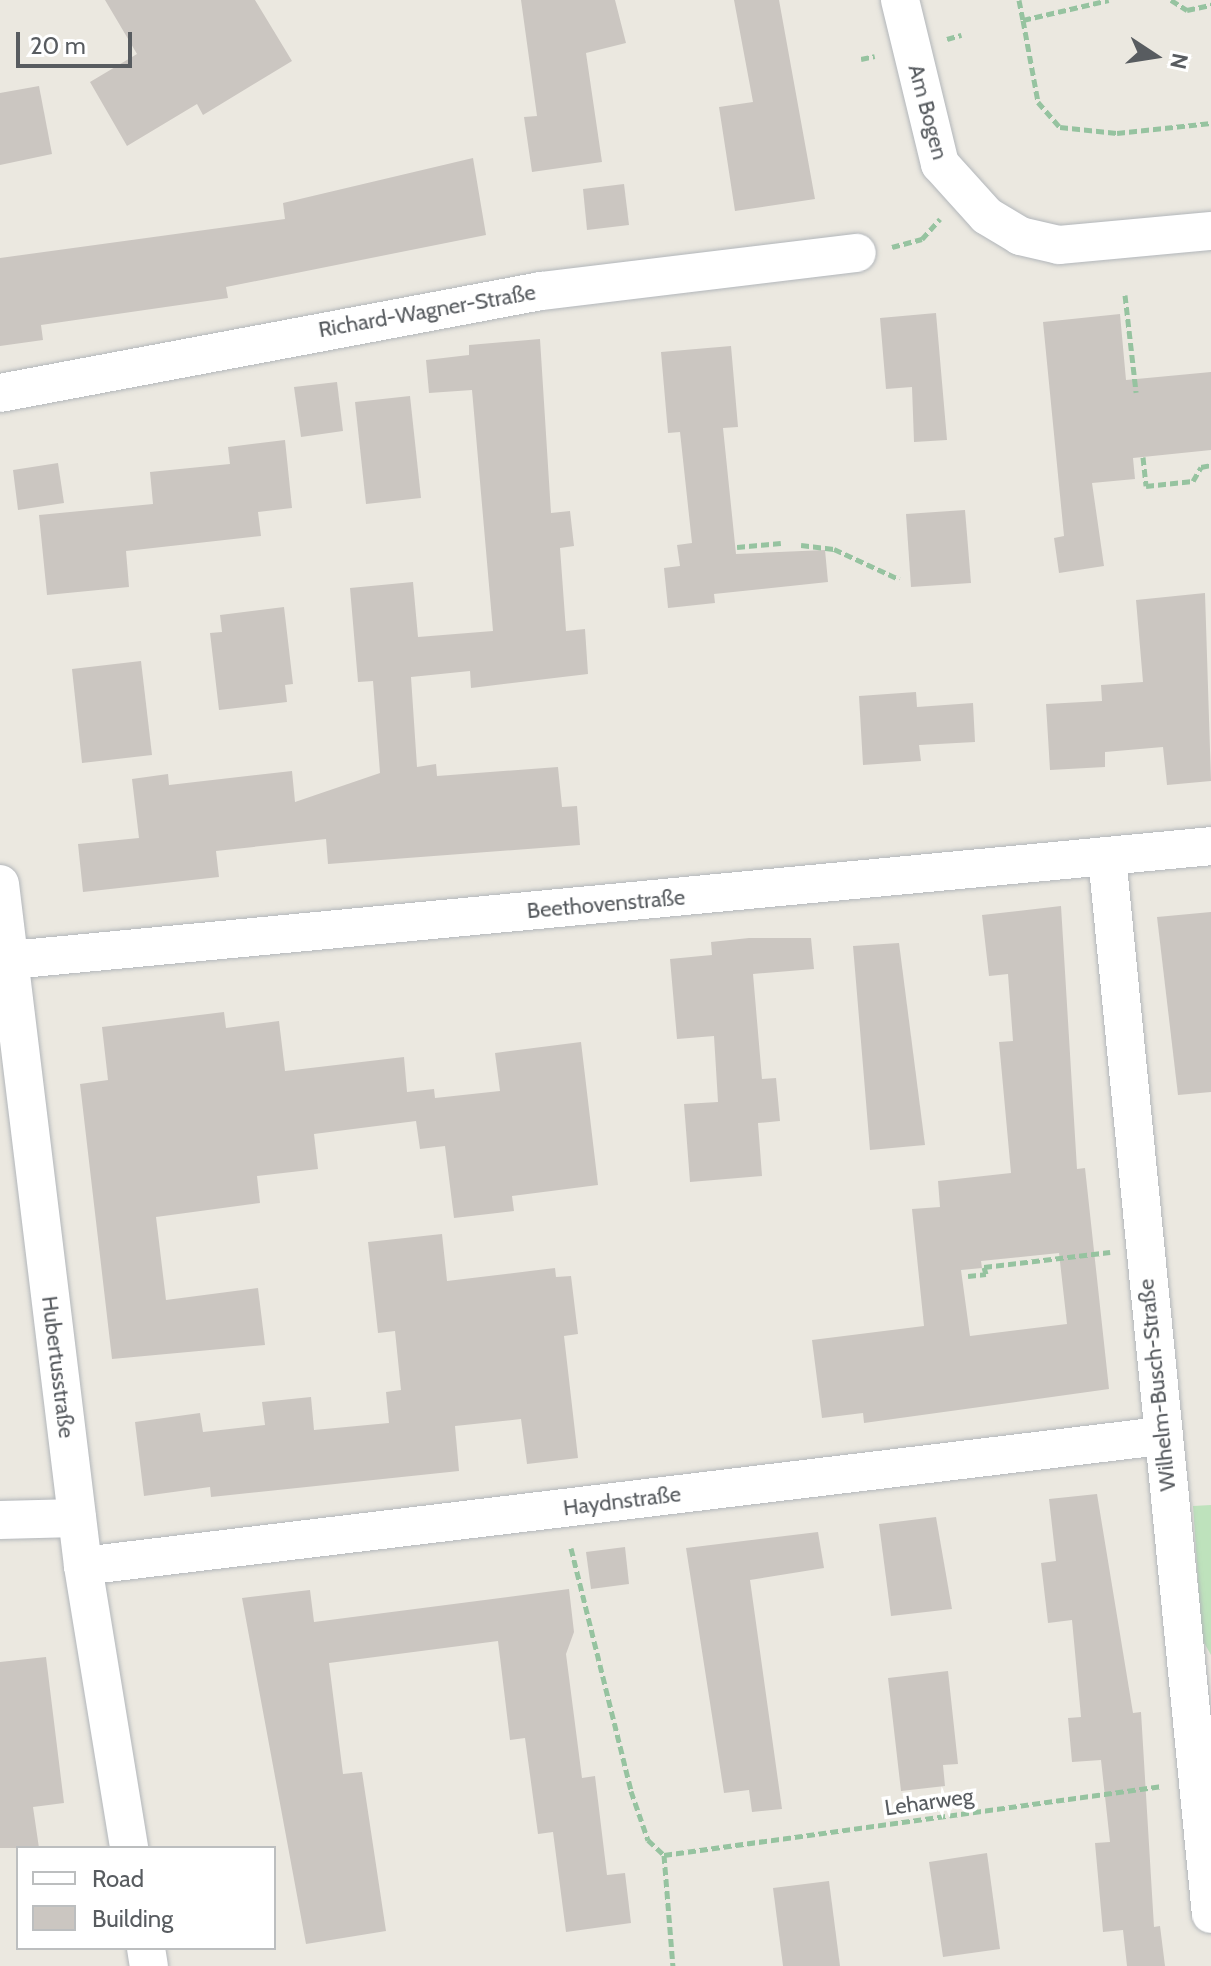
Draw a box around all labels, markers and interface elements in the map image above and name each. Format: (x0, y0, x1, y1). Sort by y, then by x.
scale bar (20, 16, 136, 66)
north arrow (1115, 16, 1195, 96)
text: 20 m (30, 31, 86, 60)
text: N (1164, 51, 1194, 72)
street label: Am Bogen (903, 61, 953, 163)
street label: Richard-Wagner-Straße (316, 279, 538, 343)
street label: Beethovenstraße (526, 884, 686, 924)
street label: Wilhelm-Busch-Straße (1133, 1278, 1181, 1492)
street label: Hubertusstraße (36, 1294, 80, 1440)
street label: Haydnstraße (562, 1481, 682, 1521)
street label: Leharweg (883, 1783, 975, 1821)
legend (16, 1846, 276, 1950)
text: Road (92, 1864, 144, 1893)
text: Building (92, 1904, 173, 1933)

